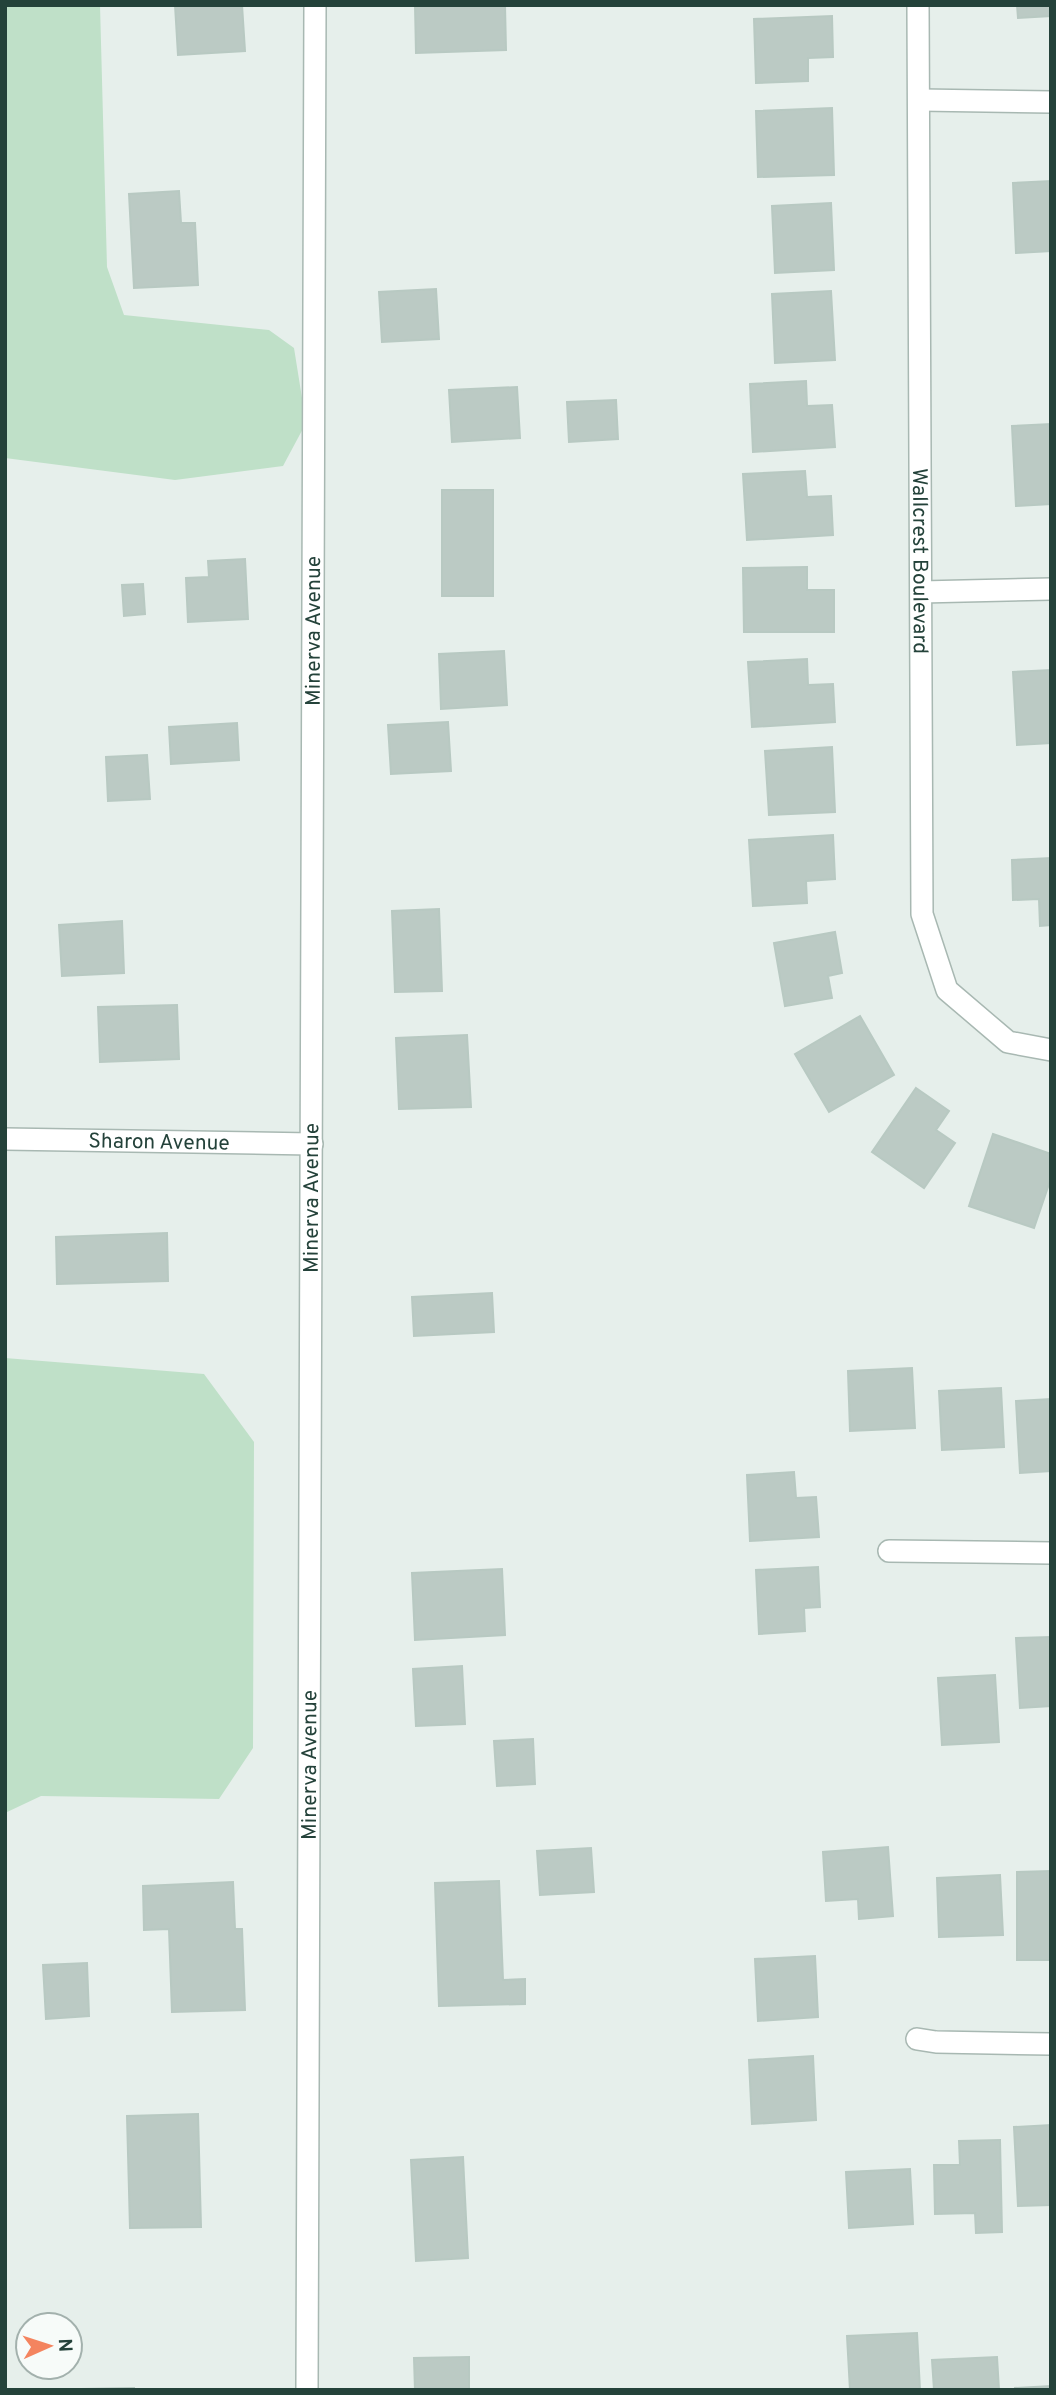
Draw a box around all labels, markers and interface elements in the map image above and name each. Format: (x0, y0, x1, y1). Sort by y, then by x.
street label: Wallcrest Boulevard (905, 468, 933, 654)
street label: Minerva Avenue (301, 556, 328, 706)
street label: Minerva Avenue (299, 1123, 326, 1273)
street label: Sharon Avenue (88, 1128, 230, 1158)
street label: Minerva Avenue (297, 1690, 324, 1840)
north arrow (14, 2311, 84, 2381)
text: N (52, 2338, 76, 2353)

